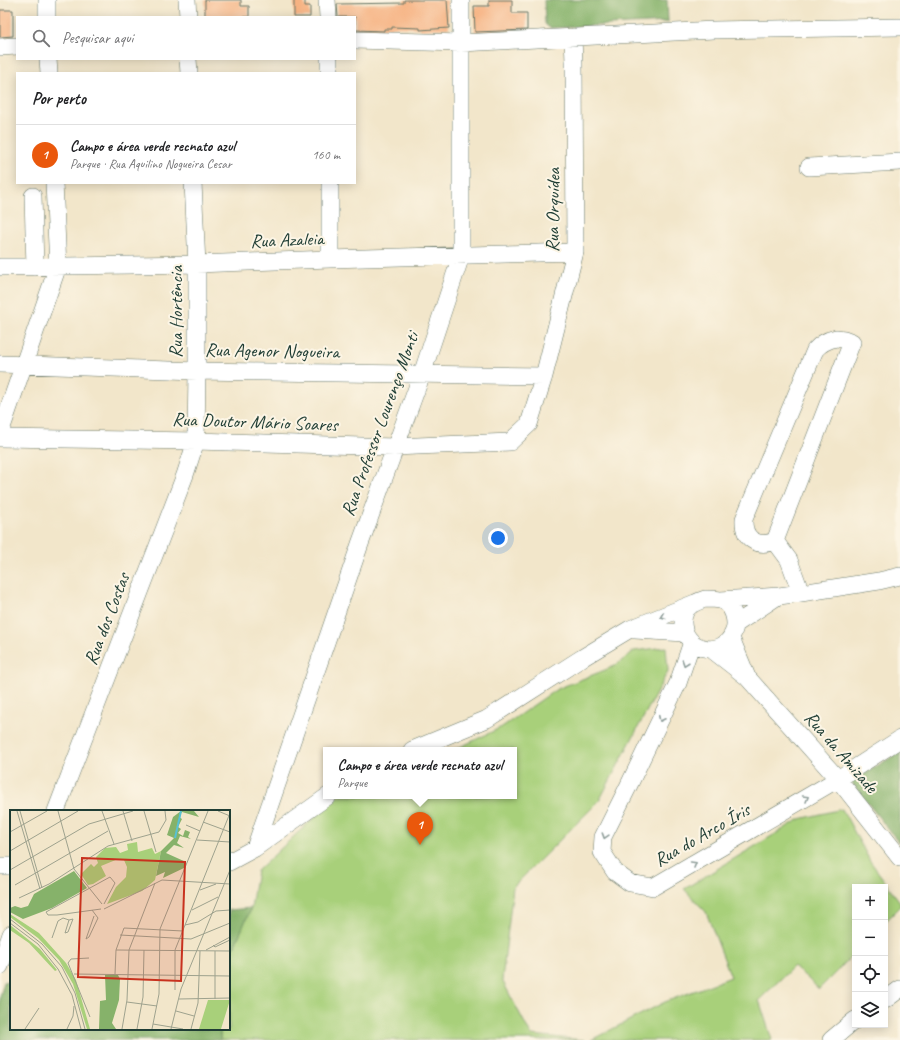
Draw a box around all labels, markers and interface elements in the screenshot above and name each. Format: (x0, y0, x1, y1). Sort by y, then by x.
search box (16, 16, 356, 60)
icon: search (30, 27, 52, 49)
text: Pesquisar aqui (62, 29, 133, 48)
text: Por perto (32, 88, 86, 109)
text: Campo e área verde recnato azul (70, 137, 235, 156)
text: 1 (42, 147, 48, 163)
text: 160 m (312, 147, 340, 163)
text: Parque · Rua Aquilino Nogueira Cesar (70, 156, 232, 172)
street label: Rua Orquídea (540, 166, 566, 252)
street label: Rua Azaleia (250, 227, 326, 253)
street label: Rua Hortência (164, 265, 188, 358)
street label: Rua Professor Lourenço Monti (336, 326, 425, 519)
street label: Rua Agenor Nogueira (205, 338, 342, 364)
street label: Rua Doutor Mário Soares (172, 407, 340, 437)
your location (488, 528, 508, 548)
street label: Rua dos Costas (78, 568, 136, 668)
one-way arrow (659, 612, 666, 620)
one-way arrow (681, 659, 689, 666)
street label: Rua da Amizade (799, 706, 884, 799)
one-way arrow (658, 714, 666, 722)
popup (323, 747, 517, 799)
text: Campo e área verde recnato azul (338, 756, 502, 775)
text: Parque (338, 775, 367, 791)
one-way arrow (802, 795, 809, 802)
street label: Rua do Arco Íris (650, 797, 756, 872)
inset map (10, 810, 230, 1030)
pin: 1 (407, 812, 433, 845)
one-way arrow (601, 832, 610, 839)
one-way arrow (690, 861, 697, 868)
map controls (852, 884, 888, 1028)
button: + (852, 884, 888, 920)
button: − (852, 920, 888, 956)
button: locate (852, 956, 888, 992)
button: layers (852, 992, 888, 1028)

